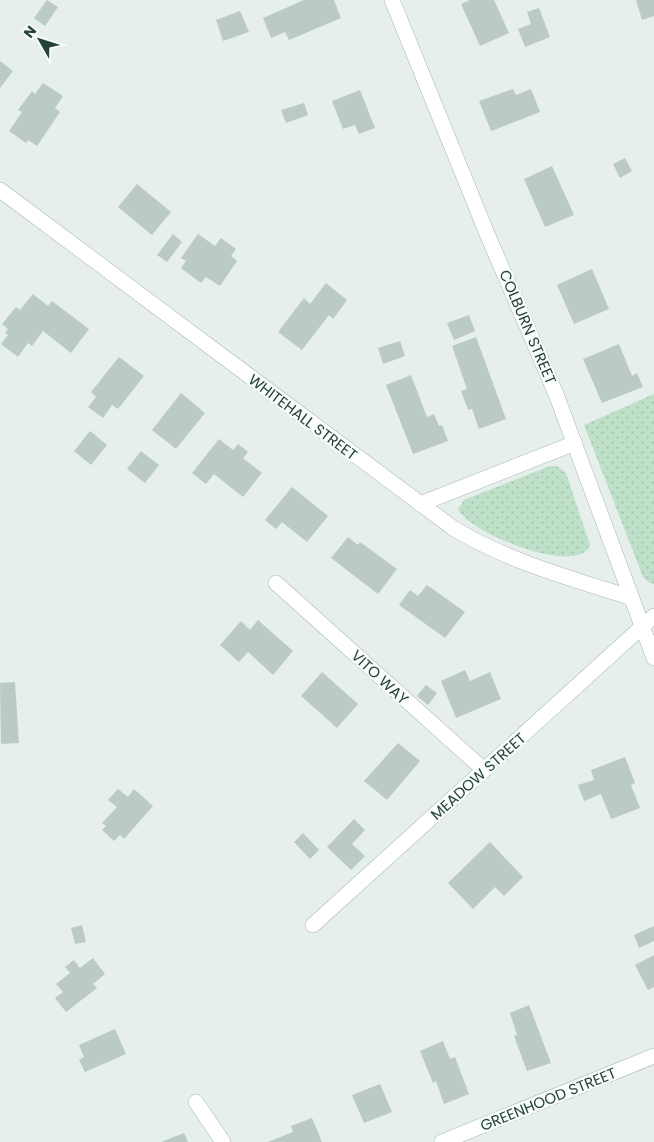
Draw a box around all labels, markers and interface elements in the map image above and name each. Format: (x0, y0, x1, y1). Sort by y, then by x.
north arrow (15, 15, 65, 65)
text: N (19, 21, 41, 42)
street label: COLBURN STREET (494, 267, 562, 387)
street label: WHITEHALL STREET (244, 369, 362, 465)
street label: VITO WAY (347, 645, 413, 709)
street label: MEADOW STREET (426, 728, 530, 824)
street label: GREENHOOD STREET (477, 1062, 619, 1136)

